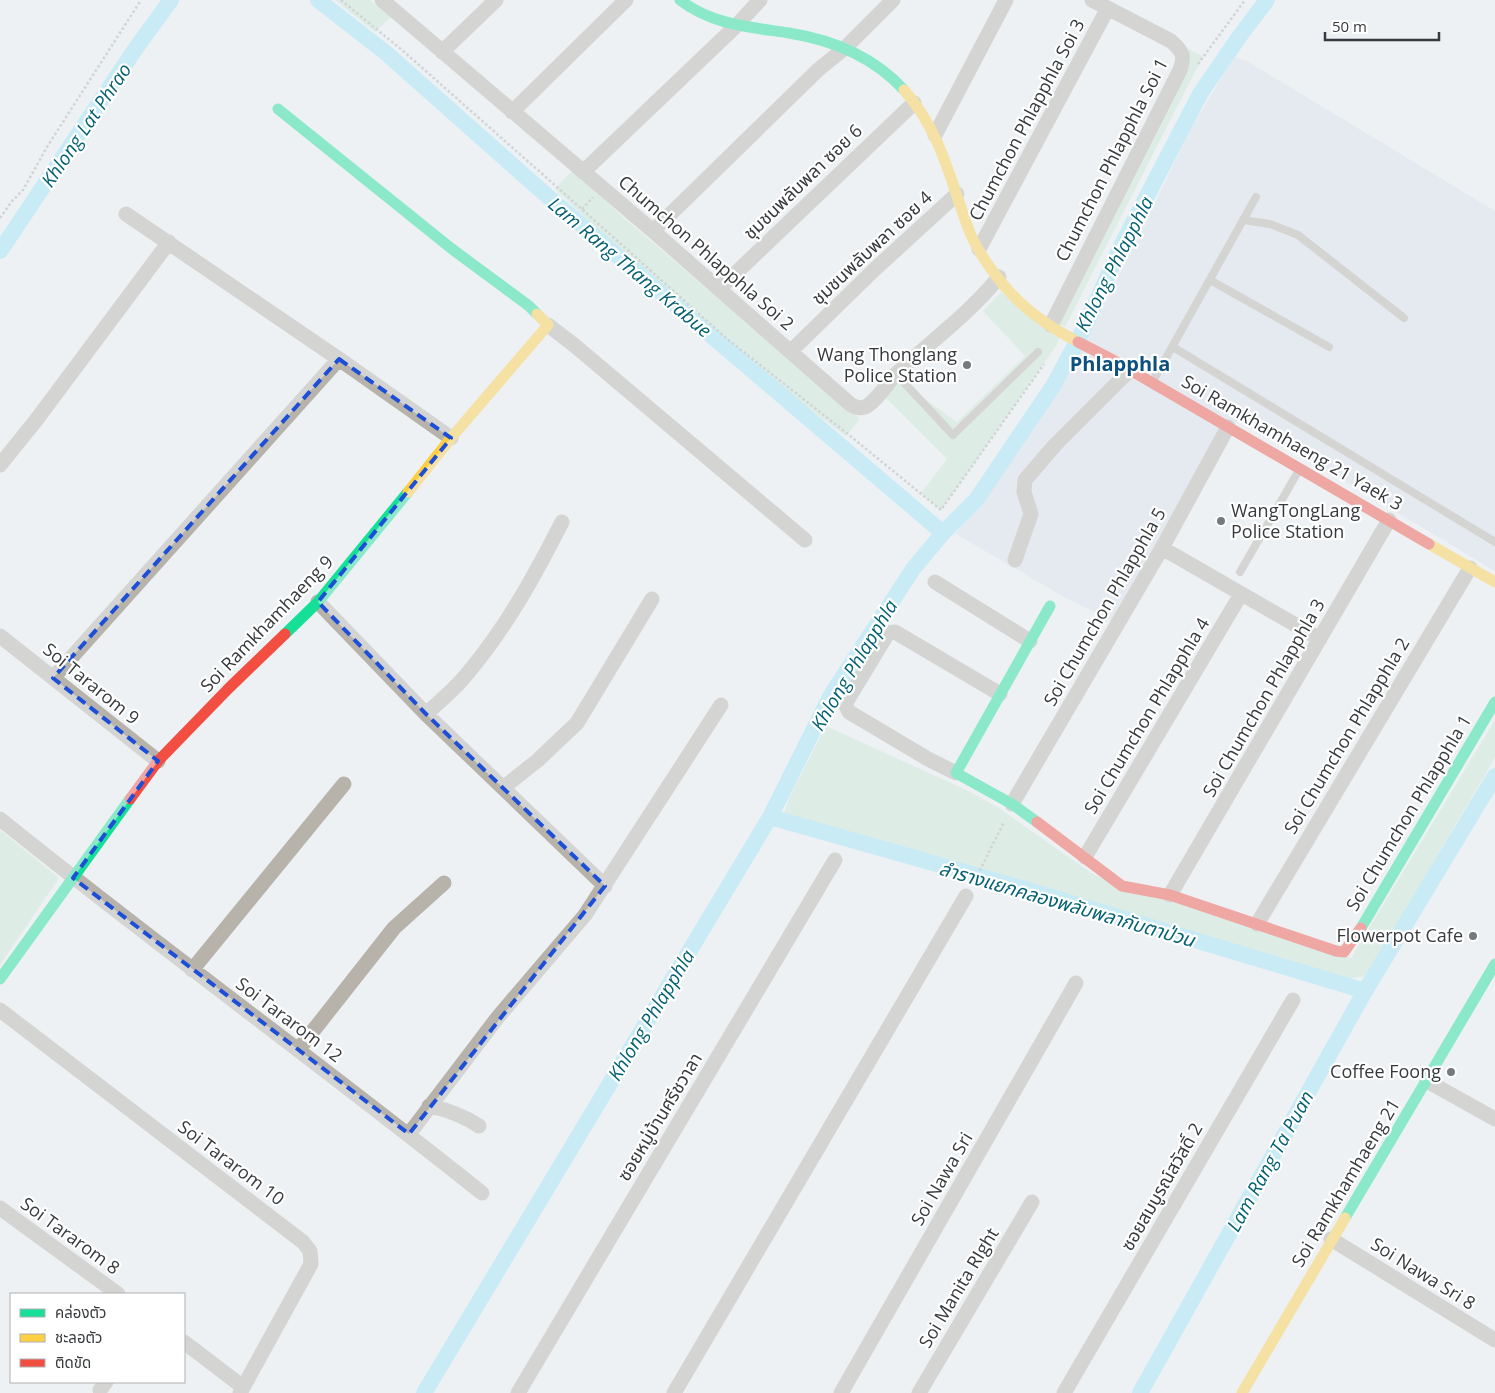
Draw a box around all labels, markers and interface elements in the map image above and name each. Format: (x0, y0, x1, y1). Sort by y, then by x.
scale bar (1325, 10, 1439, 42)
street label: Chumchon Phlapphla Soi 3 (963, 14, 1090, 225)
text: 50 m (1332, 16, 1367, 36)
street label: Chumchon Phlapphla Soi 1 (1049, 54, 1173, 265)
water label: Khlong Lat Phrao (35, 58, 137, 192)
street label: ชุมชนพลับพลา ซอย 6 (738, 118, 867, 244)
street label: Chumchon Phlapphla Soi 2 (614, 169, 800, 335)
street label: ชุมชนพลับพลา ซอย 4 (806, 185, 937, 309)
water label: Lam Rang Thang Krabue (543, 191, 717, 343)
water label: Khlong Phlapphla (1069, 192, 1159, 336)
place label: Wang Thonglang Police Station (817, 342, 957, 387)
district label: Phlapphla (1070, 350, 1170, 377)
marker: Wang Thonglang Police Station (961, 359, 973, 371)
street label: Soi Ramkhamhaeng 21 Yaek 3 (1178, 369, 1407, 515)
place label: WangTongLang Police Station (1231, 498, 1360, 543)
street label: Soi Chumchon Phlapphla 5 (1037, 503, 1171, 710)
marker: WangTongLang Police Station (1215, 515, 1227, 527)
street label: Soi Ramkhamhaeng 9 (195, 550, 338, 697)
water label: Khlong Phlapphla (805, 594, 904, 735)
street label: Soi Chumchon Phlapphla 3 (1196, 594, 1330, 801)
street label: Soi Chumchon Phlapphla 4 (1078, 613, 1214, 818)
street label: Soi Chumchon Phlapphla 2 (1278, 633, 1414, 838)
street label: Soi Tararom 9 (39, 637, 145, 729)
street label: Soi Chumchon Phlapphla 1 (1340, 710, 1476, 915)
water label: ลำรางแยกคลองพลับพลากับตาป่วน (936, 855, 1199, 953)
place label: Flowerpot Cafe (1336, 923, 1463, 947)
marker: Flowerpot Cafe (1467, 930, 1479, 942)
water label: Khlong Phlapphla (602, 944, 701, 1085)
street label: Soi Tararom 12 (232, 971, 348, 1067)
street label: ซอยหมู่บ้านศรีชวาลา (611, 1048, 708, 1186)
place label: Coffee Foong (1330, 1059, 1441, 1083)
marker: Coffee Foong (1445, 1066, 1457, 1078)
water label: Lam Rang Ta Puan (1221, 1086, 1319, 1236)
street label: Soi Ramkhamhaeng 21 (1285, 1094, 1405, 1271)
street label: Soi Tararom 10 (174, 1114, 290, 1210)
street label: ซอยสมบูรณ์สวัสดิ์ 2 (1115, 1118, 1208, 1255)
street label: Soi Nawa Sri (905, 1128, 977, 1229)
street label: Soi Tararom 8 (16, 1191, 125, 1279)
street label: Soi Manita RIght (913, 1223, 1003, 1352)
street label: Soi Nawa Sri 8 (1367, 1231, 1480, 1315)
legend (10, 1293, 185, 1383)
text: คล่องตัว (55, 1302, 106, 1322)
text: ชะลอตัว (55, 1327, 102, 1347)
text: ติดขัด (55, 1352, 91, 1372)

